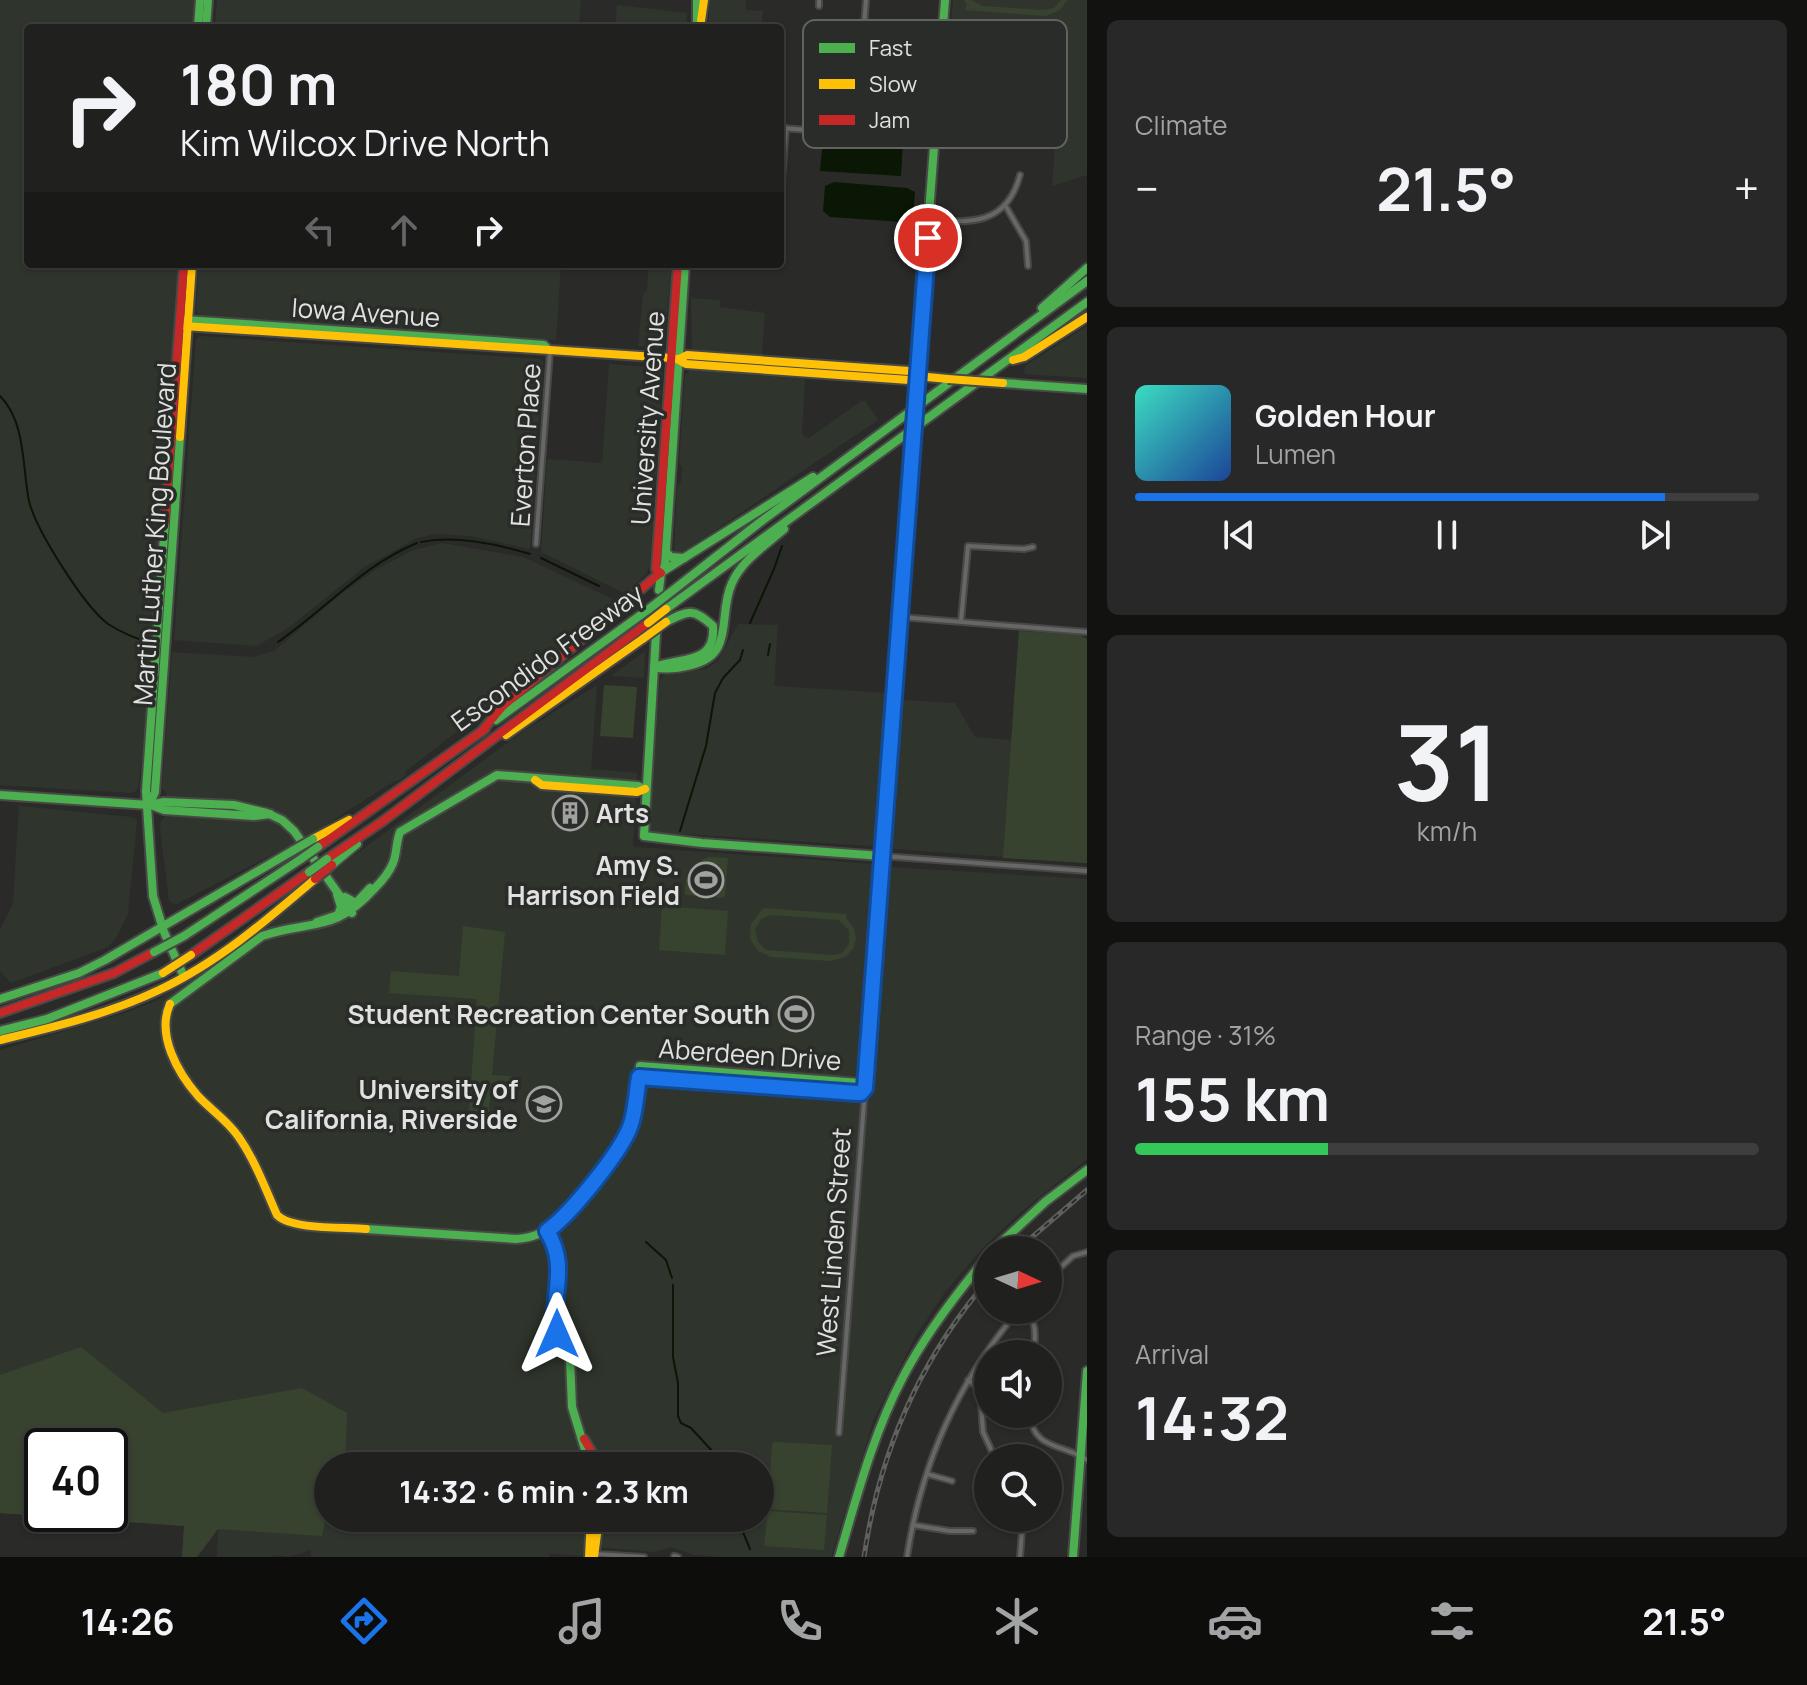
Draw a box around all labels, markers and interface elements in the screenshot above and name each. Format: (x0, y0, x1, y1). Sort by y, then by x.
legend (803, 20, 1067, 148)
text: Fast (869, 33, 912, 63)
text: 180 m (180, 45, 337, 122)
icon: right (48, 56, 152, 160)
text: Slow (869, 69, 917, 99)
text: Jam (869, 105, 910, 135)
text: Climate (1135, 107, 1227, 143)
text: Kim Wilcox Drive North (180, 118, 550, 167)
text: 21.5° (1376, 147, 1516, 229)
text: − (1135, 158, 1159, 218)
text: + (1734, 158, 1759, 218)
pin (894, 204, 962, 272)
icon: left (298, 208, 342, 252)
icon: ahead (382, 208, 426, 252)
icon: right (466, 208, 510, 252)
icon: arrive (906, 216, 950, 260)
street label: Iowa Avenue (291, 289, 441, 335)
street label: University Avenue (622, 310, 672, 526)
street label: Martin Luther King Boulevard (124, 361, 184, 707)
street label: Everton Place (501, 362, 549, 528)
text: Golden Hour (1255, 395, 1436, 436)
text: Lumen (1255, 436, 1336, 472)
icon: previous (1217, 513, 1261, 557)
icon: pause (1425, 513, 1469, 557)
icon: next (1633, 513, 1677, 557)
street label: Escondido Freeway (444, 575, 651, 739)
text: 31 (1394, 690, 1500, 832)
building icon: Arts (551, 794, 589, 832)
place label: Arts (596, 795, 649, 831)
text: km/h (1417, 813, 1477, 849)
place label: Amy S. Harrison Field (507, 847, 680, 913)
sports icon: Amy S. Harrison Field (687, 861, 725, 899)
sports icon: Student Recreation Center South (777, 995, 815, 1033)
place label: Student Recreation Center South (348, 996, 770, 1032)
text: Range · 31% (1135, 1017, 1276, 1053)
street label: Aberdeen Drive (657, 1030, 843, 1078)
text: 155 km (1135, 1057, 1330, 1139)
place label: University of California, Riverside (265, 1071, 518, 1137)
school or university icon: University of California, Riverside (525, 1085, 563, 1123)
street label: West Linden Street (807, 1126, 859, 1358)
north arrow (974, 1236, 1062, 1324)
map controls (974, 1236, 1062, 1532)
position arrow (515, 1292, 599, 1376)
text: Arrival (1135, 1336, 1209, 1372)
button: sound (974, 1340, 1062, 1428)
text: 14:32 (1135, 1376, 1289, 1458)
speed limit sign: 40 (24, 1428, 128, 1532)
button: search (974, 1444, 1062, 1532)
text: 14:32 · 6 min · 2.3 km (399, 1471, 689, 1512)
icon: directions (336, 1593, 392, 1649)
icon: music (554, 1593, 610, 1649)
icon: phone (772, 1593, 828, 1649)
icon: climate (989, 1593, 1045, 1649)
icon: car (1207, 1593, 1263, 1649)
icon: filters (1424, 1593, 1480, 1649)
text: 14:26 (81, 1597, 175, 1646)
text: 21.5° (1642, 1597, 1726, 1646)

